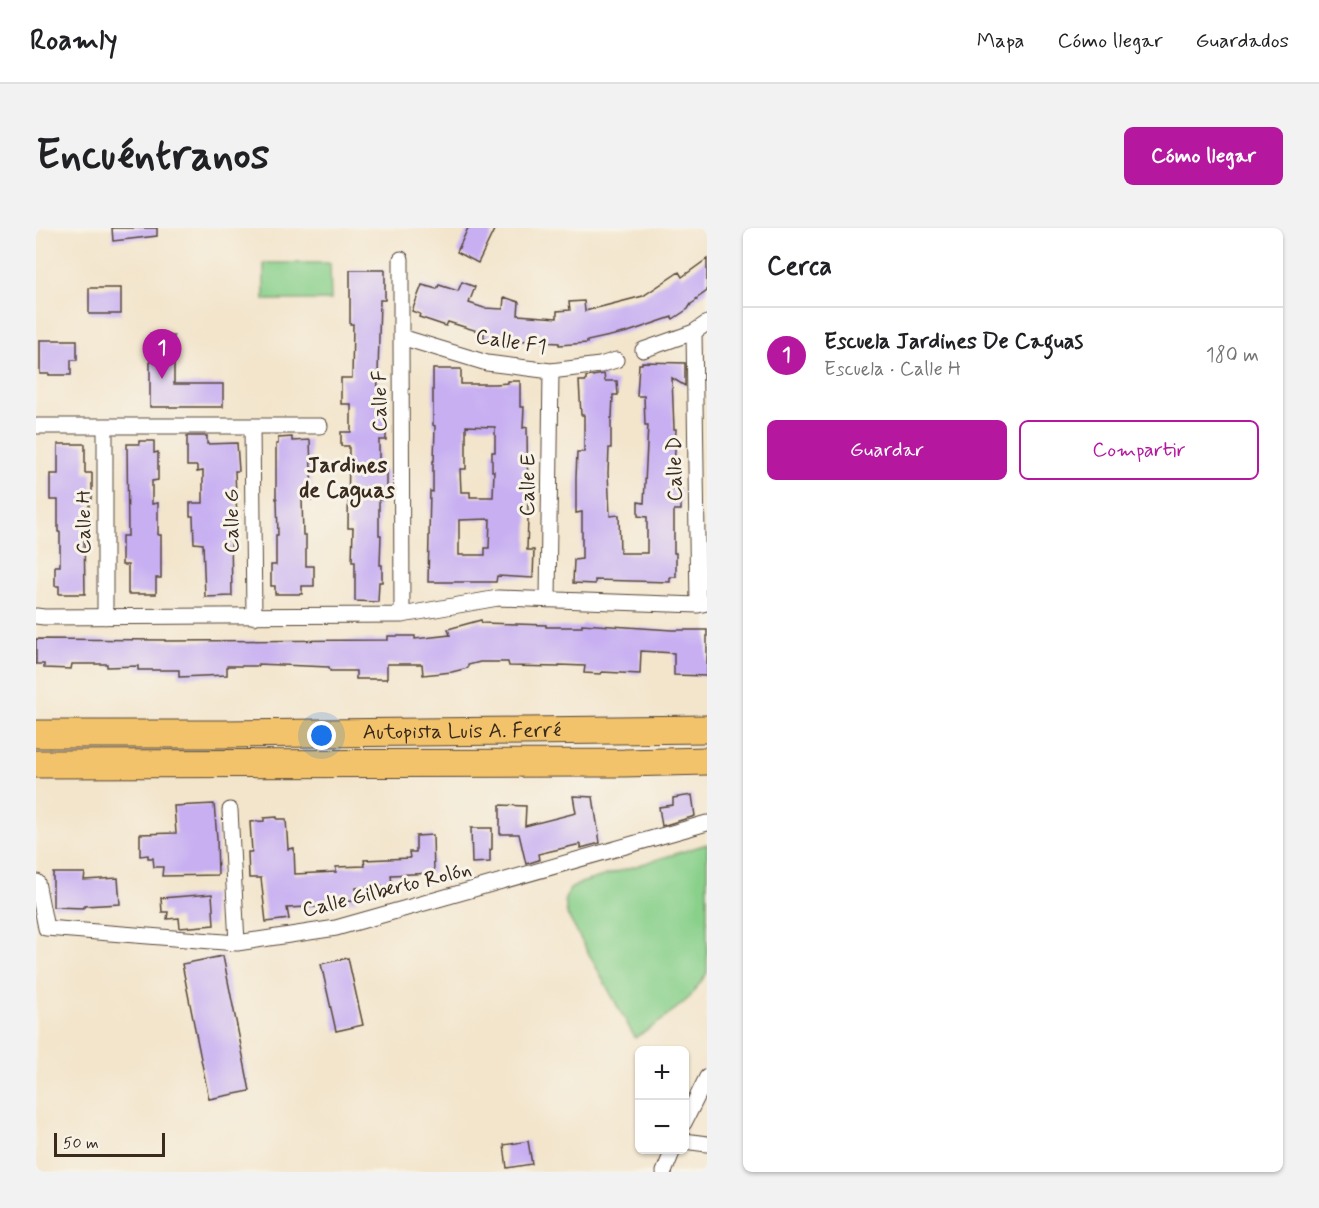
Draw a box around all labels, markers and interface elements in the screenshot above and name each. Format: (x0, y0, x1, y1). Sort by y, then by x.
text: Roamly (30, 23, 118, 60)
text: Mapa (977, 27, 1025, 55)
text: Cómo llegar (1058, 27, 1163, 55)
text: Guardados (1196, 27, 1289, 55)
button: Cómo llegar (1124, 127, 1283, 185)
text: Encuéntranos (36, 129, 269, 184)
text: Cerca (767, 250, 832, 284)
street label: Calle F1 (474, 323, 548, 361)
text: Escuela Jardines De Caguas (824, 328, 1083, 356)
pin: 1 (142, 330, 182, 379)
text: 1 (782, 342, 791, 369)
text: 180 m (1206, 342, 1259, 369)
text: Escuela · Calle H (824, 356, 961, 383)
street label: Calle F (366, 370, 394, 432)
button: Guardar (767, 420, 1007, 480)
button: Compartir (1019, 420, 1259, 480)
street label: Calle D (660, 436, 690, 502)
district label: Jardines de Caguas (299, 452, 395, 508)
street label: Calle E (513, 453, 543, 517)
street label: Calle G (218, 489, 246, 553)
street label: Calle H (70, 490, 98, 554)
street label: Autopista Luis A. Ferré (363, 717, 561, 747)
your location (307, 721, 336, 750)
street label: Calle Gilberto Rolón (299, 855, 475, 925)
map controls (635, 1046, 689, 1154)
button: + (635, 1046, 689, 1100)
button: − (635, 1100, 689, 1154)
scale bar (54, 1130, 165, 1158)
text: 50 m (63, 1133, 99, 1154)

